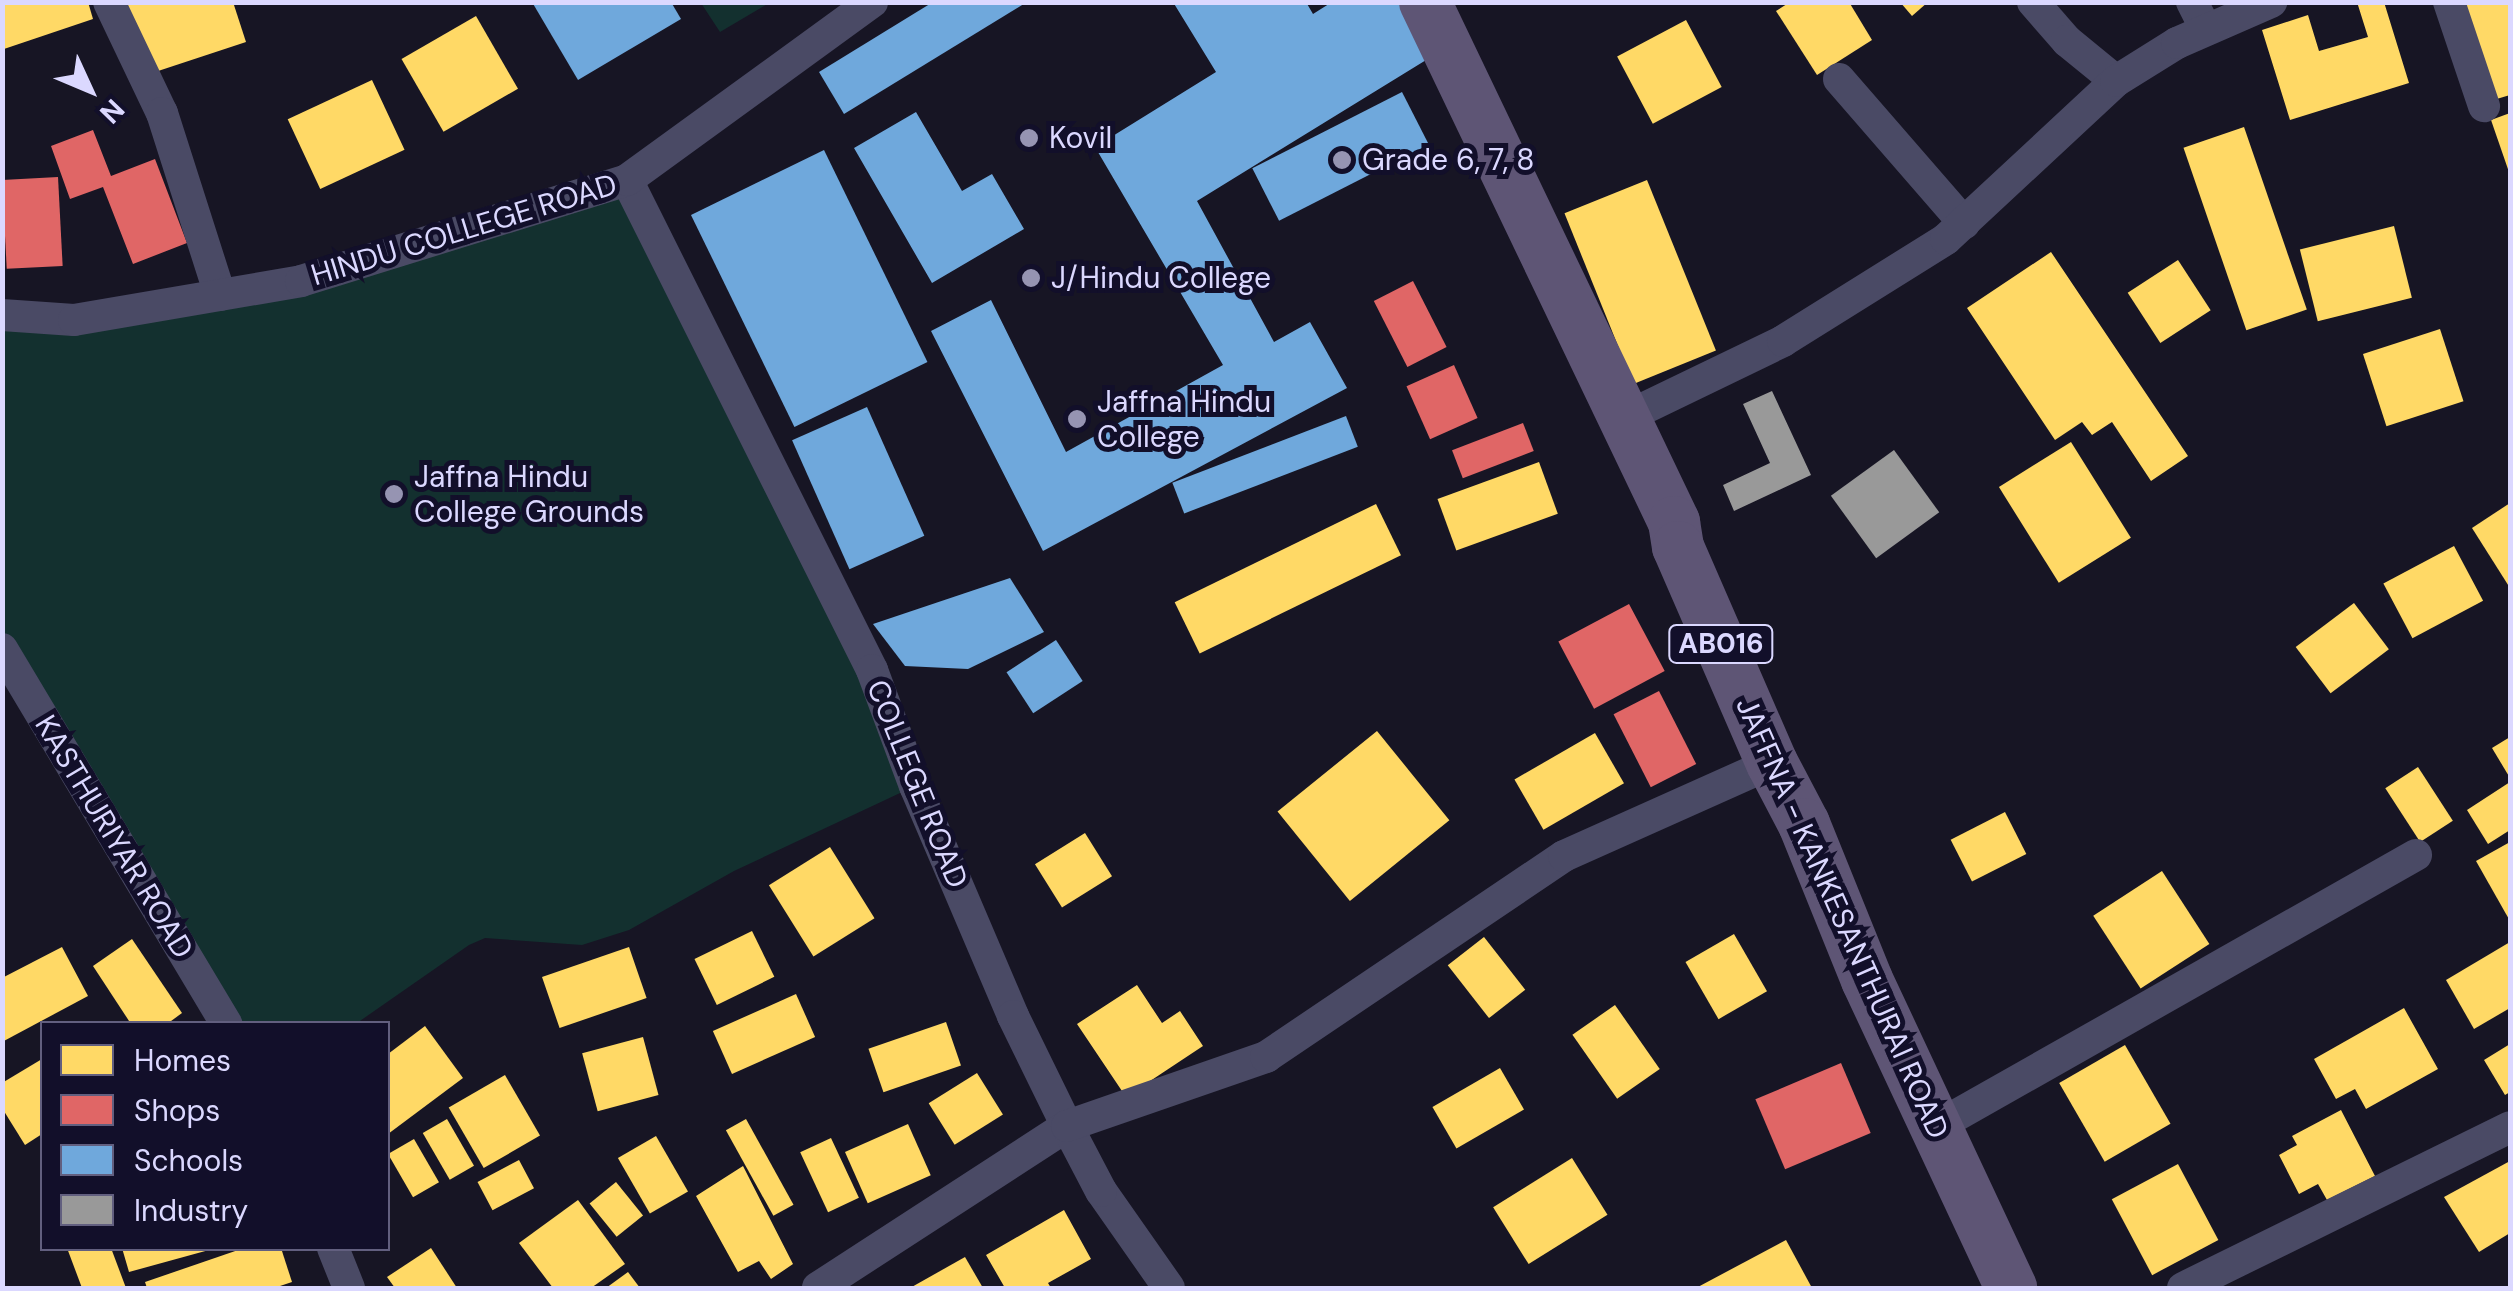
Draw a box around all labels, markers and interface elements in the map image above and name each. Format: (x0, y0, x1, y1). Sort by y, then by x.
north arrow (40, 40, 140, 140)
text: N (92, 91, 132, 131)
place label: Kovil (1049, 120, 1112, 156)
marker: Kovil (1018, 127, 1040, 149)
place label: Grade 6, 7, 8 (1362, 142, 1534, 178)
marker: Grade 6, 7, 8 (1331, 149, 1353, 171)
street label: HINDU COLLEGE ROAD (307, 166, 621, 294)
place label: J/Hindu College (1051, 260, 1271, 296)
marker: J/Hindu College (1020, 267, 1042, 289)
place label: Jaffna Hindu College (1097, 384, 1271, 454)
marker: Jaffna Hindu College (1066, 408, 1088, 430)
place label: Jaffna Hindu College Grounds (414, 459, 644, 530)
marker: Jaffna Hindu College Grounds (383, 483, 405, 505)
road number: AB016 (1666, 621, 1776, 667)
street label: COLLEGE ROAD (859, 675, 975, 893)
street label: JAFFNA - KANKESANTHURAI ROAD (1728, 692, 1956, 1144)
street label: KASTHURIYAR ROAD (27, 709, 201, 965)
legend (40, 1021, 390, 1251)
text: Homes (134, 1041, 231, 1080)
text: Shops (134, 1091, 220, 1130)
text: Schools (134, 1141, 243, 1180)
text: Industry (134, 1191, 248, 1230)

